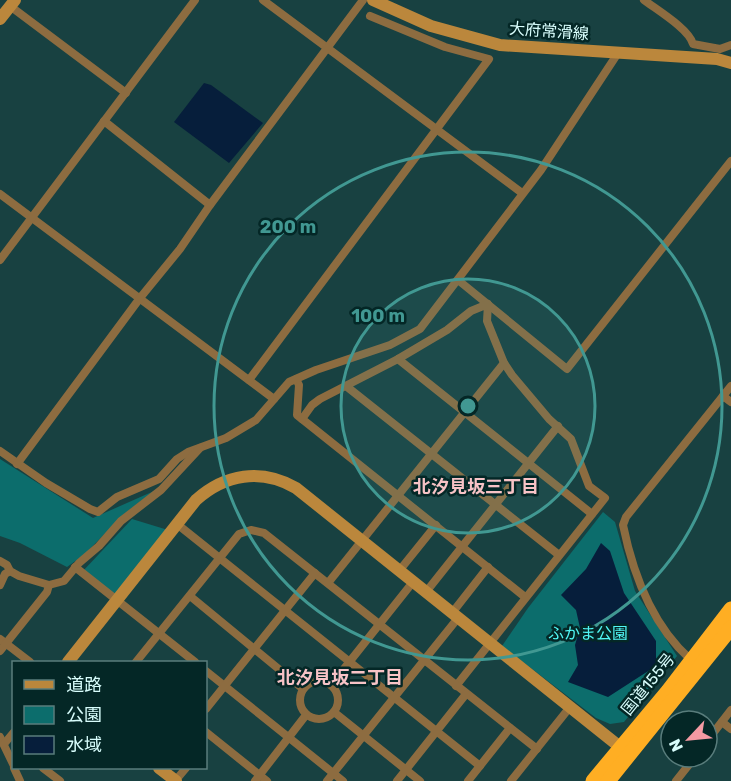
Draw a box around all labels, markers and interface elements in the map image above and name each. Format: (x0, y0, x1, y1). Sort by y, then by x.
street label: 大府常滑線 (508, 19, 590, 43)
text: 200 m (260, 216, 316, 238)
text: 100 m (351, 305, 405, 327)
centre of rings (458, 396, 478, 416)
district label: 北汐見坂三丁目 (413, 476, 539, 498)
park label: ふかま公園 (548, 624, 628, 643)
street label: 国道155号 (617, 649, 679, 719)
legend (12, 661, 207, 769)
district label: 北汐見坂二丁目 (277, 667, 403, 689)
text: 道路 (66, 674, 102, 696)
text: 公園 (66, 704, 102, 726)
north arrow (659, 709, 719, 769)
text: 水域 (66, 734, 102, 756)
text: N (665, 736, 687, 755)

